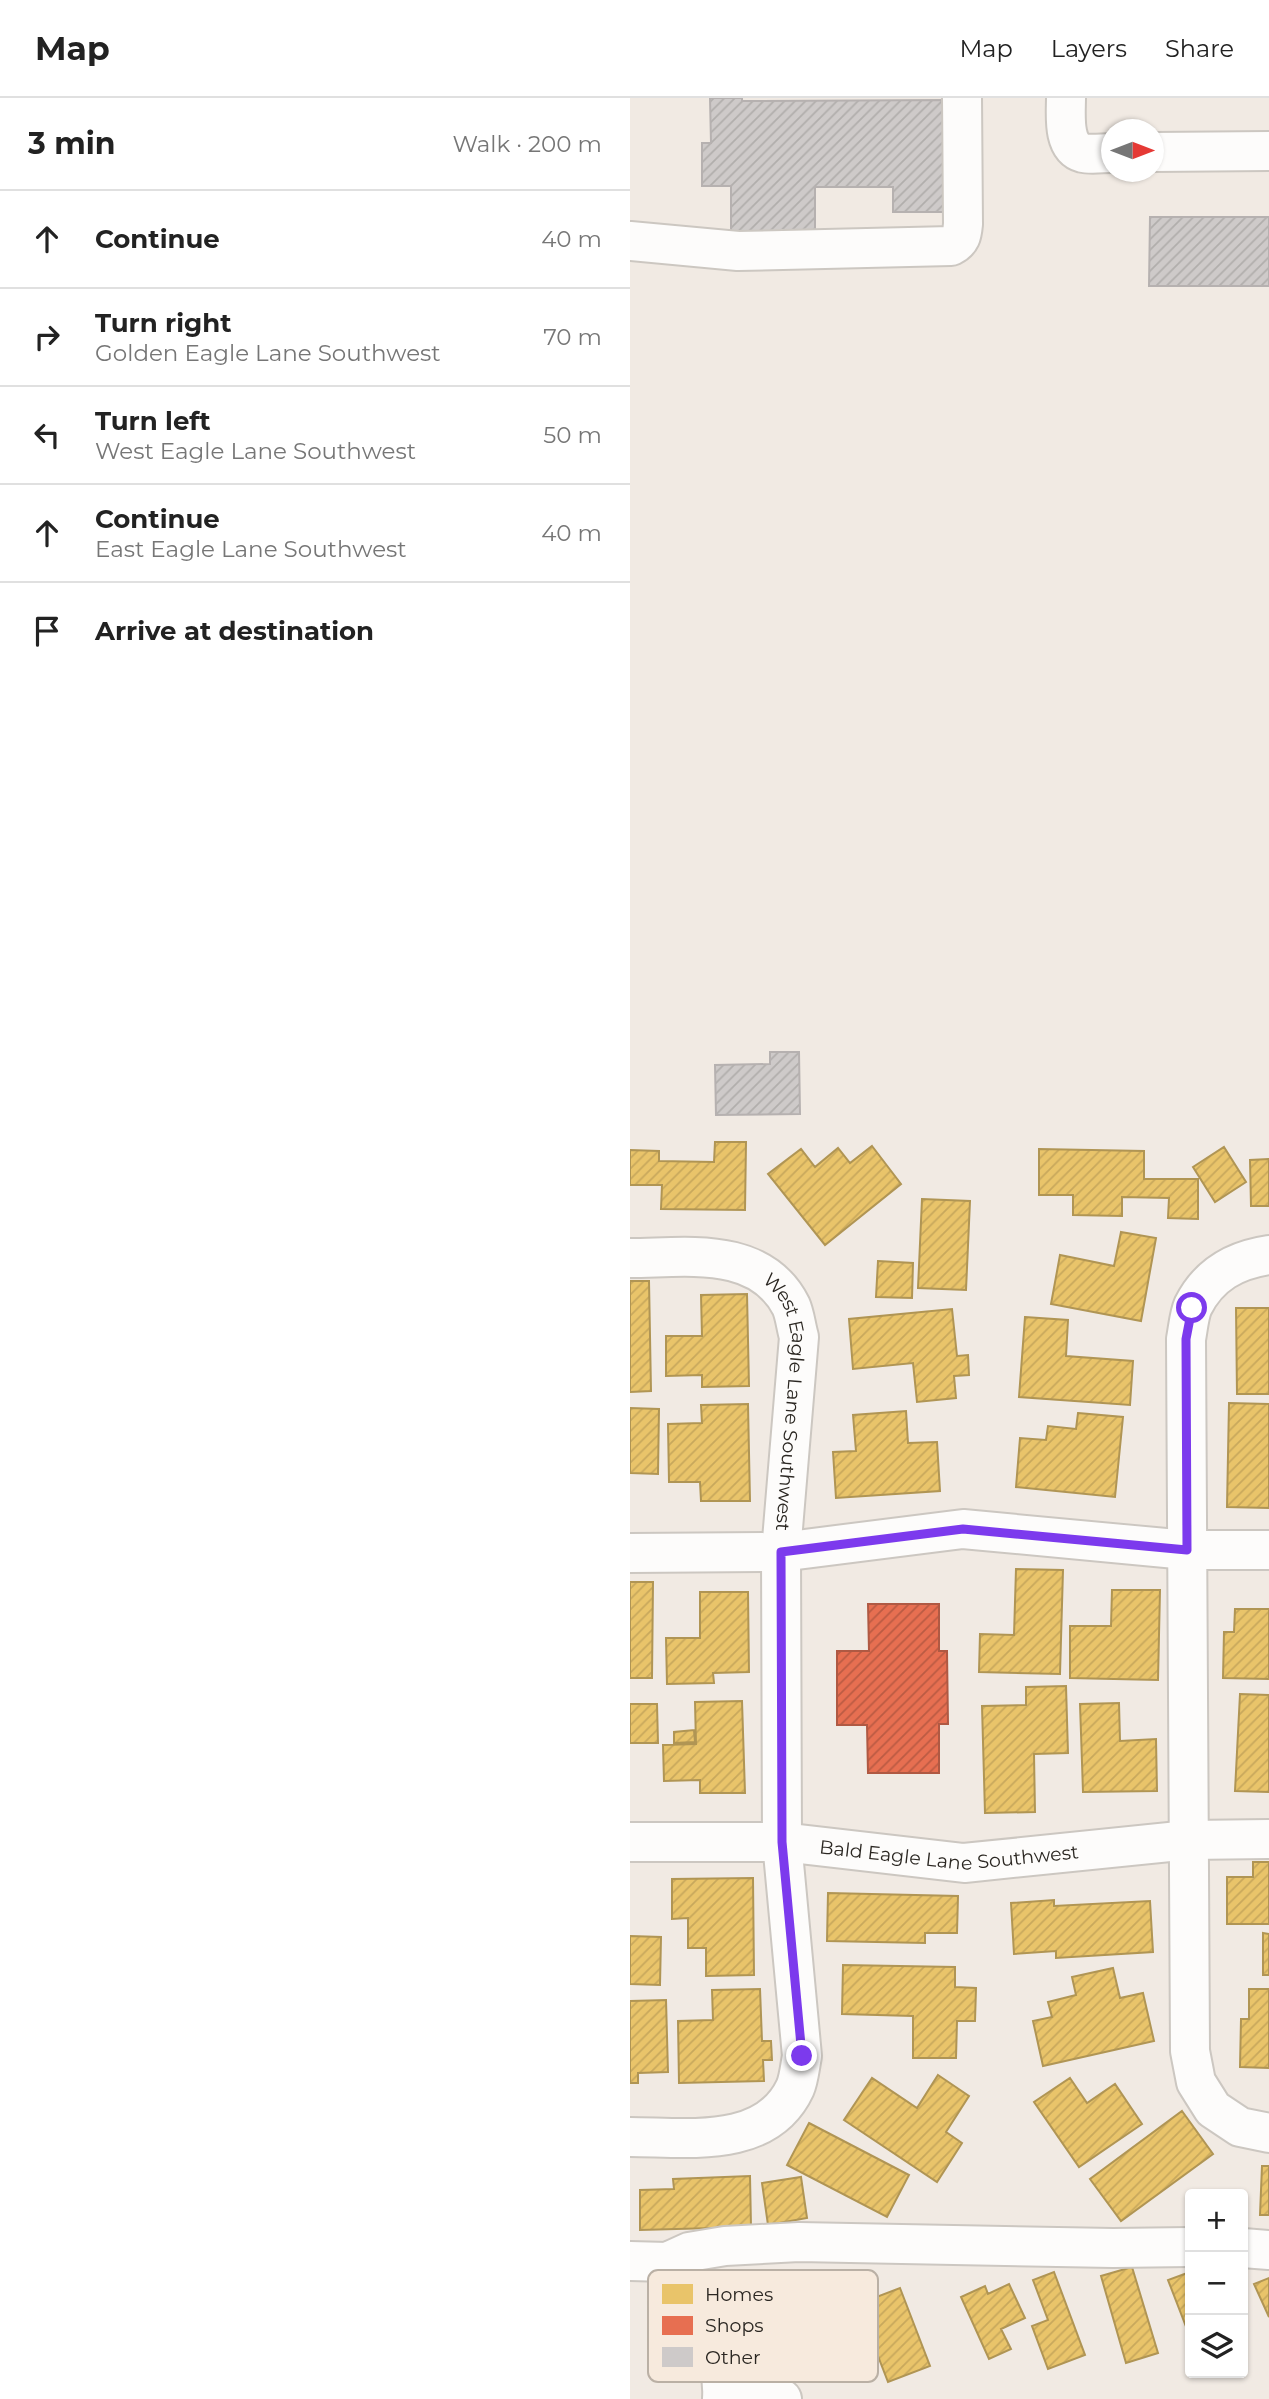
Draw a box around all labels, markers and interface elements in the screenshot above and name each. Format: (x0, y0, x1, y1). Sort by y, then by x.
text: Map (35, 28, 110, 68)
text: Map (959, 34, 1013, 63)
text: Layers (1051, 34, 1127, 63)
text: Share (1165, 34, 1234, 63)
north arrow (1101, 119, 1164, 182)
text: 3 min (28, 125, 115, 162)
text: Walk · 200 m (452, 130, 602, 158)
icon: ahead (28, 220, 66, 258)
text: Continue (95, 223, 220, 255)
text: 40 m (541, 225, 602, 253)
text: Turn right (95, 307, 231, 339)
icon: right (28, 318, 66, 356)
text: 70 m (543, 323, 602, 351)
text: Golden Eagle Lane Southwest (95, 339, 441, 367)
text: Turn left (95, 405, 211, 437)
icon: left (28, 416, 66, 454)
text: 50 m (543, 421, 602, 449)
text: West Eagle Lane Southwest (95, 437, 416, 465)
text: Continue (95, 503, 220, 535)
icon: ahead (28, 514, 66, 552)
text: 40 m (541, 519, 602, 547)
text: East Eagle Lane Southwest (95, 535, 407, 563)
icon: arrive (28, 612, 66, 650)
text: Arrive at destination (95, 615, 374, 647)
street label: West Eagle Lane Southwest (759, 1268, 810, 1532)
route start (1176, 1292, 1207, 1323)
street label: Bald Eagle Lane Southwest (818, 1835, 1080, 1875)
route end (786, 2040, 817, 2071)
map controls (1185, 2189, 1248, 2378)
button: + (1185, 2189, 1248, 2252)
button: − (1185, 2252, 1248, 2315)
legend (648, 2270, 878, 2382)
text: Homes (705, 2283, 773, 2306)
text: Shops (705, 2314, 764, 2337)
button: layers (1185, 2315, 1248, 2378)
text: Other (705, 2346, 761, 2369)

